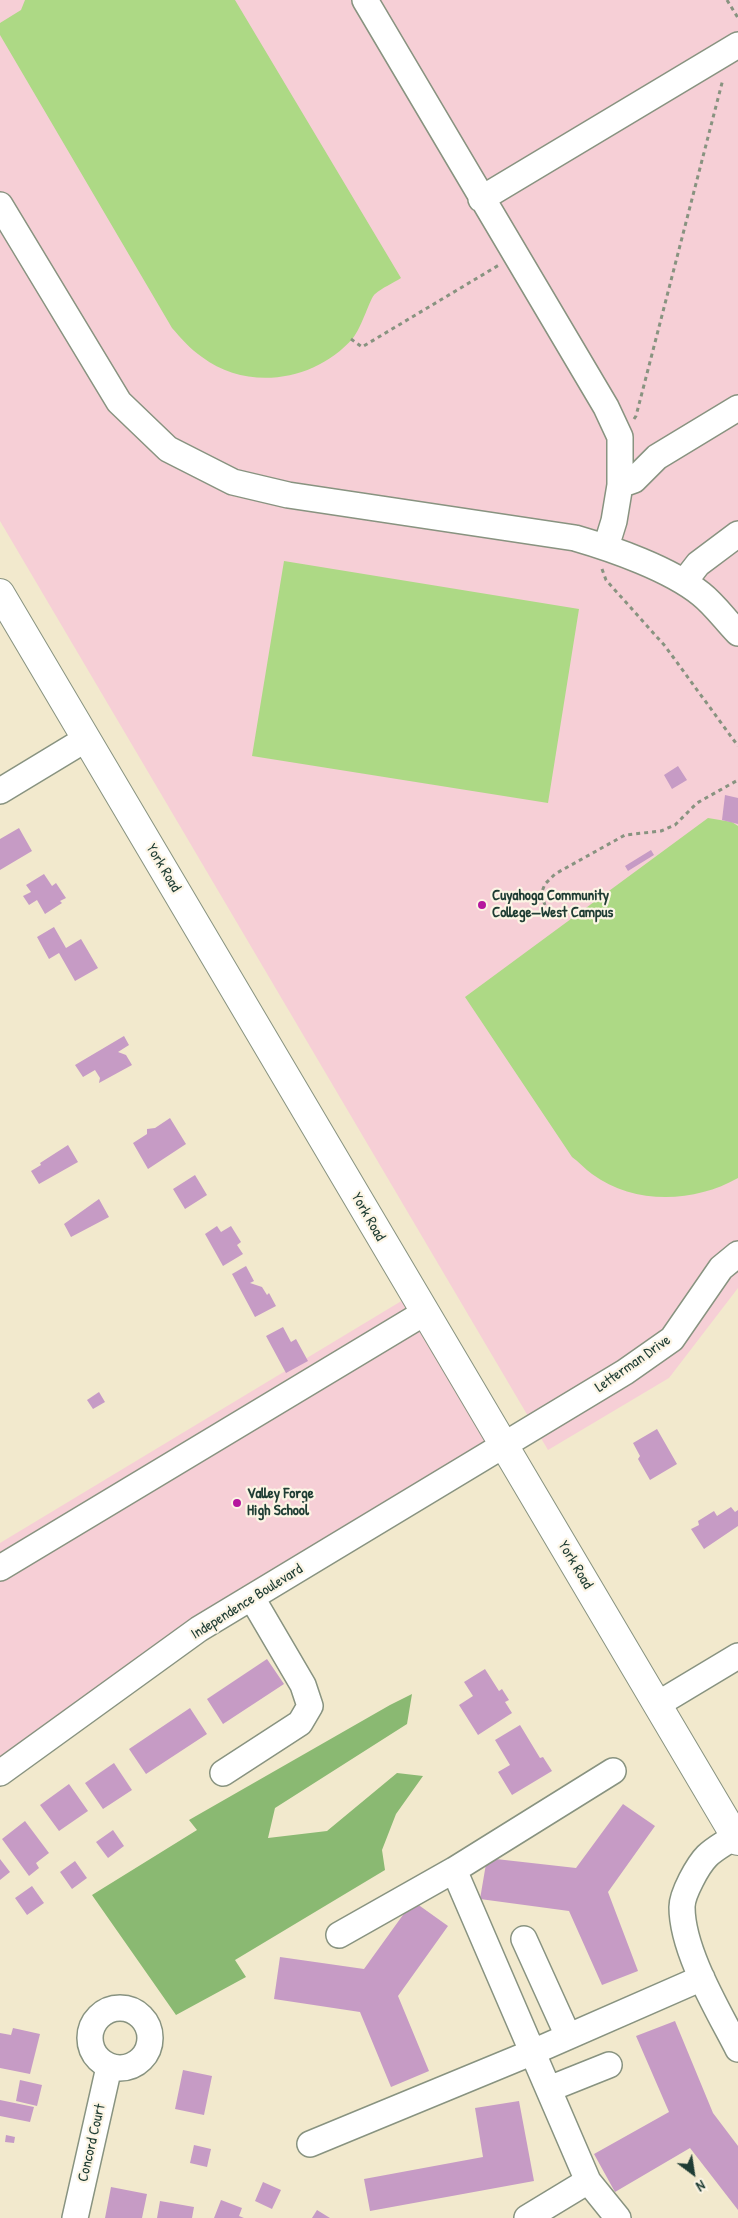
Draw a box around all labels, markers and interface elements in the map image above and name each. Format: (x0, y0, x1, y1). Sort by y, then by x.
street label: York Road (142, 841, 184, 895)
place label: Cuyahoga Community College—West Campus (492, 887, 613, 922)
marker: Cuyahoga Community College—West Campus (476, 899, 488, 911)
street label: York Road (347, 1190, 389, 1244)
street label: Letterman Drive (592, 1331, 674, 1397)
place label: Valley Forge High School (247, 1485, 314, 1520)
marker: Valley Forge High School (231, 1497, 243, 1509)
street label: York Road (554, 1538, 596, 1592)
street label: Independence Boulevard (188, 1560, 306, 1644)
street label: Concord Court (74, 2102, 110, 2184)
north arrow (668, 2148, 718, 2198)
text: N (693, 2176, 709, 2196)

